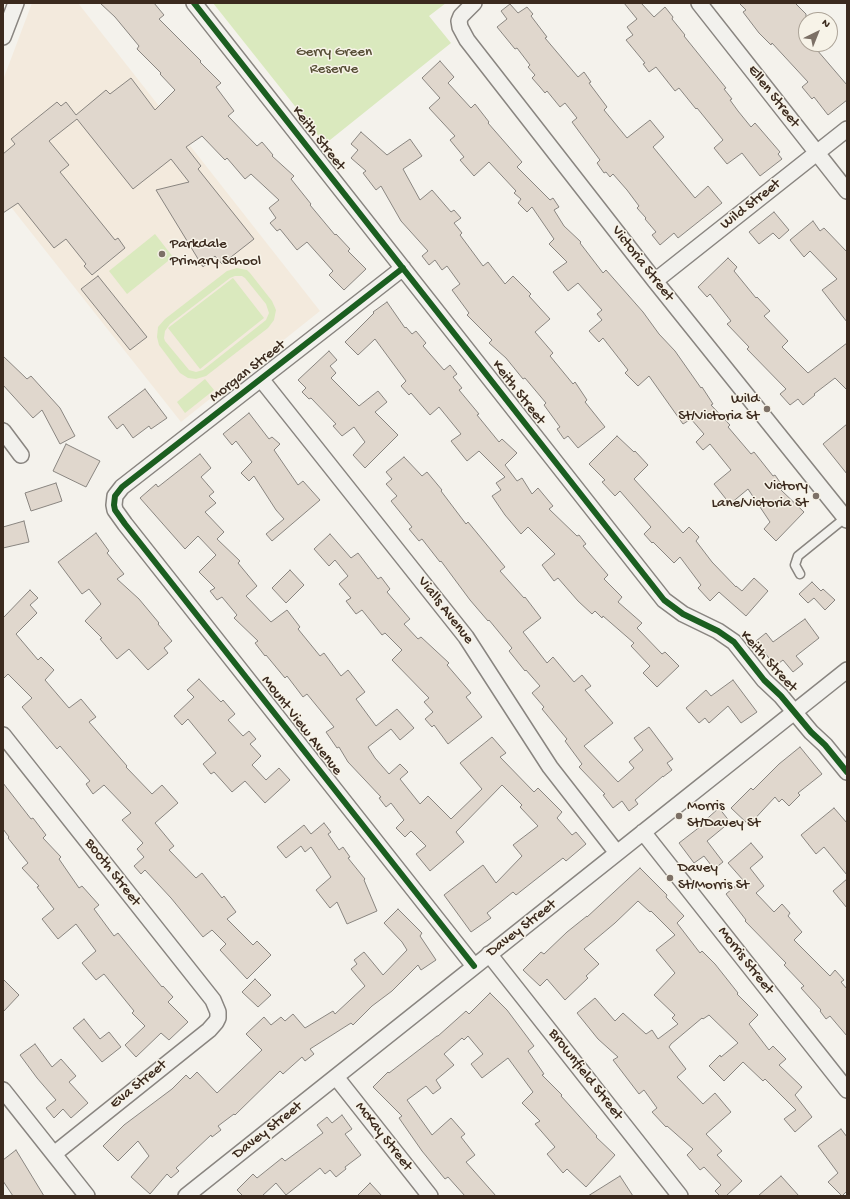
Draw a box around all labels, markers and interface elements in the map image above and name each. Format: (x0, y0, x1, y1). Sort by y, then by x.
north arrow (798, 12, 838, 52)
text: N (819, 17, 832, 31)
park label: Gerry Green Reserve (296, 44, 372, 79)
street label: Ellen Street (743, 62, 803, 132)
street label: Keith Street (287, 103, 349, 175)
street label: Wild Street (717, 176, 785, 234)
street label: Victoria Street (607, 223, 677, 305)
place label: Parkdale Primary School (170, 236, 261, 271)
marker: Parkdale Primary School (157, 249, 167, 259)
street label: Morgan Street (207, 337, 289, 407)
street label: Keith Street (487, 357, 549, 429)
place label: Wild St/Victoria St (678, 391, 759, 426)
marker: Wild St/Victoria St (762, 404, 772, 414)
place label: Victory Lane/Victoria St (712, 478, 808, 513)
marker: Victory Lane/Victoria St (811, 491, 821, 501)
street label: Vialls Avenue (413, 574, 477, 648)
street label: Keith Street (736, 627, 800, 697)
street label: Mount View Avenue (256, 673, 346, 779)
place label: Morris St/Davey St (687, 798, 760, 833)
marker: Morris St/Davey St (674, 811, 684, 821)
street label: Booth Street (80, 836, 144, 910)
place label: Davey St/Morris St (678, 860, 749, 895)
marker: Davey St/Morris St (665, 873, 675, 883)
street label: Davey Street (484, 896, 560, 962)
street label: Morris Street (713, 923, 777, 999)
street label: Brownfield Street (544, 1026, 626, 1124)
street label: Eva Street (107, 1057, 171, 1113)
street label: Davey Street (230, 1098, 306, 1164)
street label: McKay Street (350, 1099, 416, 1175)

